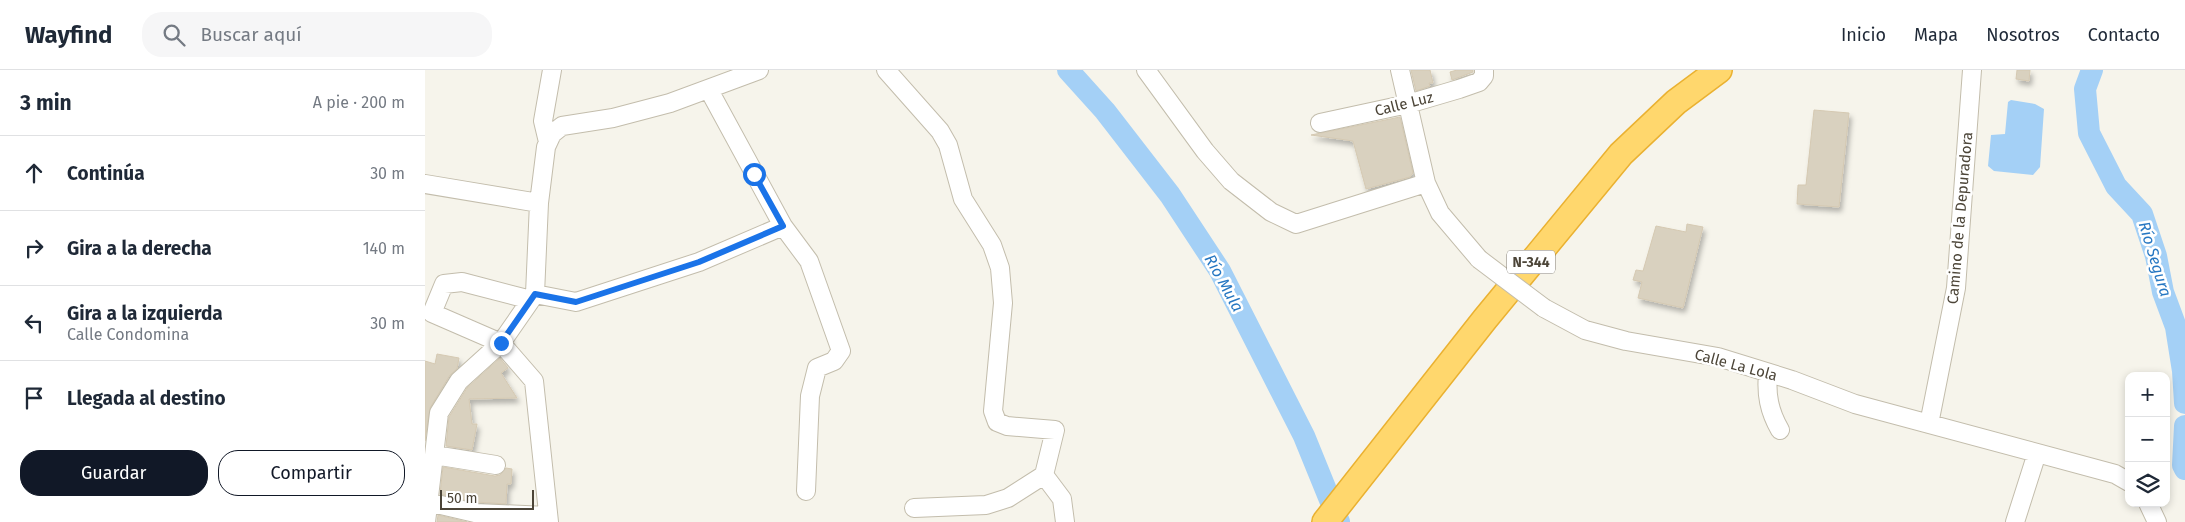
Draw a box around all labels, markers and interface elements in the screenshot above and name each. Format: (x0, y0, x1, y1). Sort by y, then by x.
search box (142, 12, 492, 57)
text: Wayfind (25, 21, 112, 49)
icon: search (160, 21, 188, 49)
text: Buscar aquí (200, 23, 302, 46)
text: Inicio (1841, 24, 1886, 46)
text: Mapa (1914, 24, 1958, 46)
text: Nosotros (1986, 24, 2060, 46)
text: Contacto (2088, 24, 2160, 46)
street label: Calle Luz (1373, 88, 1436, 120)
text: 3 min (20, 90, 72, 116)
text: A pie · 200 m (313, 93, 405, 112)
street label: Camino de la Depuradora (1944, 131, 1976, 305)
icon: ahead (20, 159, 48, 187)
text: Continúa (67, 162, 145, 185)
route start (743, 163, 766, 186)
text: 30 m (370, 164, 405, 183)
water label: Río Segura (2135, 219, 2175, 299)
icon: right (20, 234, 48, 262)
text: Gira a la derecha (67, 237, 212, 260)
text: 140 m (363, 239, 405, 258)
road number: N-344 (1507, 250, 1555, 273)
water label: Río Mula (1201, 251, 1247, 315)
text: Gira a la izquierda (67, 302, 223, 325)
icon: left (20, 309, 48, 337)
text: 30 m (370, 314, 405, 333)
text: Calle Condomina (67, 325, 189, 344)
route end (490, 332, 513, 355)
street label: Calle La Lola (1693, 345, 1779, 385)
map controls (2125, 372, 2170, 507)
button: + (2125, 372, 2170, 417)
icon: arrive (20, 384, 48, 412)
text: Llegada al destino (67, 387, 226, 410)
button: − (2125, 417, 2170, 462)
button: Guardar (20, 450, 208, 496)
button: Compartir (218, 450, 405, 496)
button: layers (2125, 462, 2170, 507)
scale bar (440, 487, 534, 510)
text: 50 m (447, 490, 478, 507)

